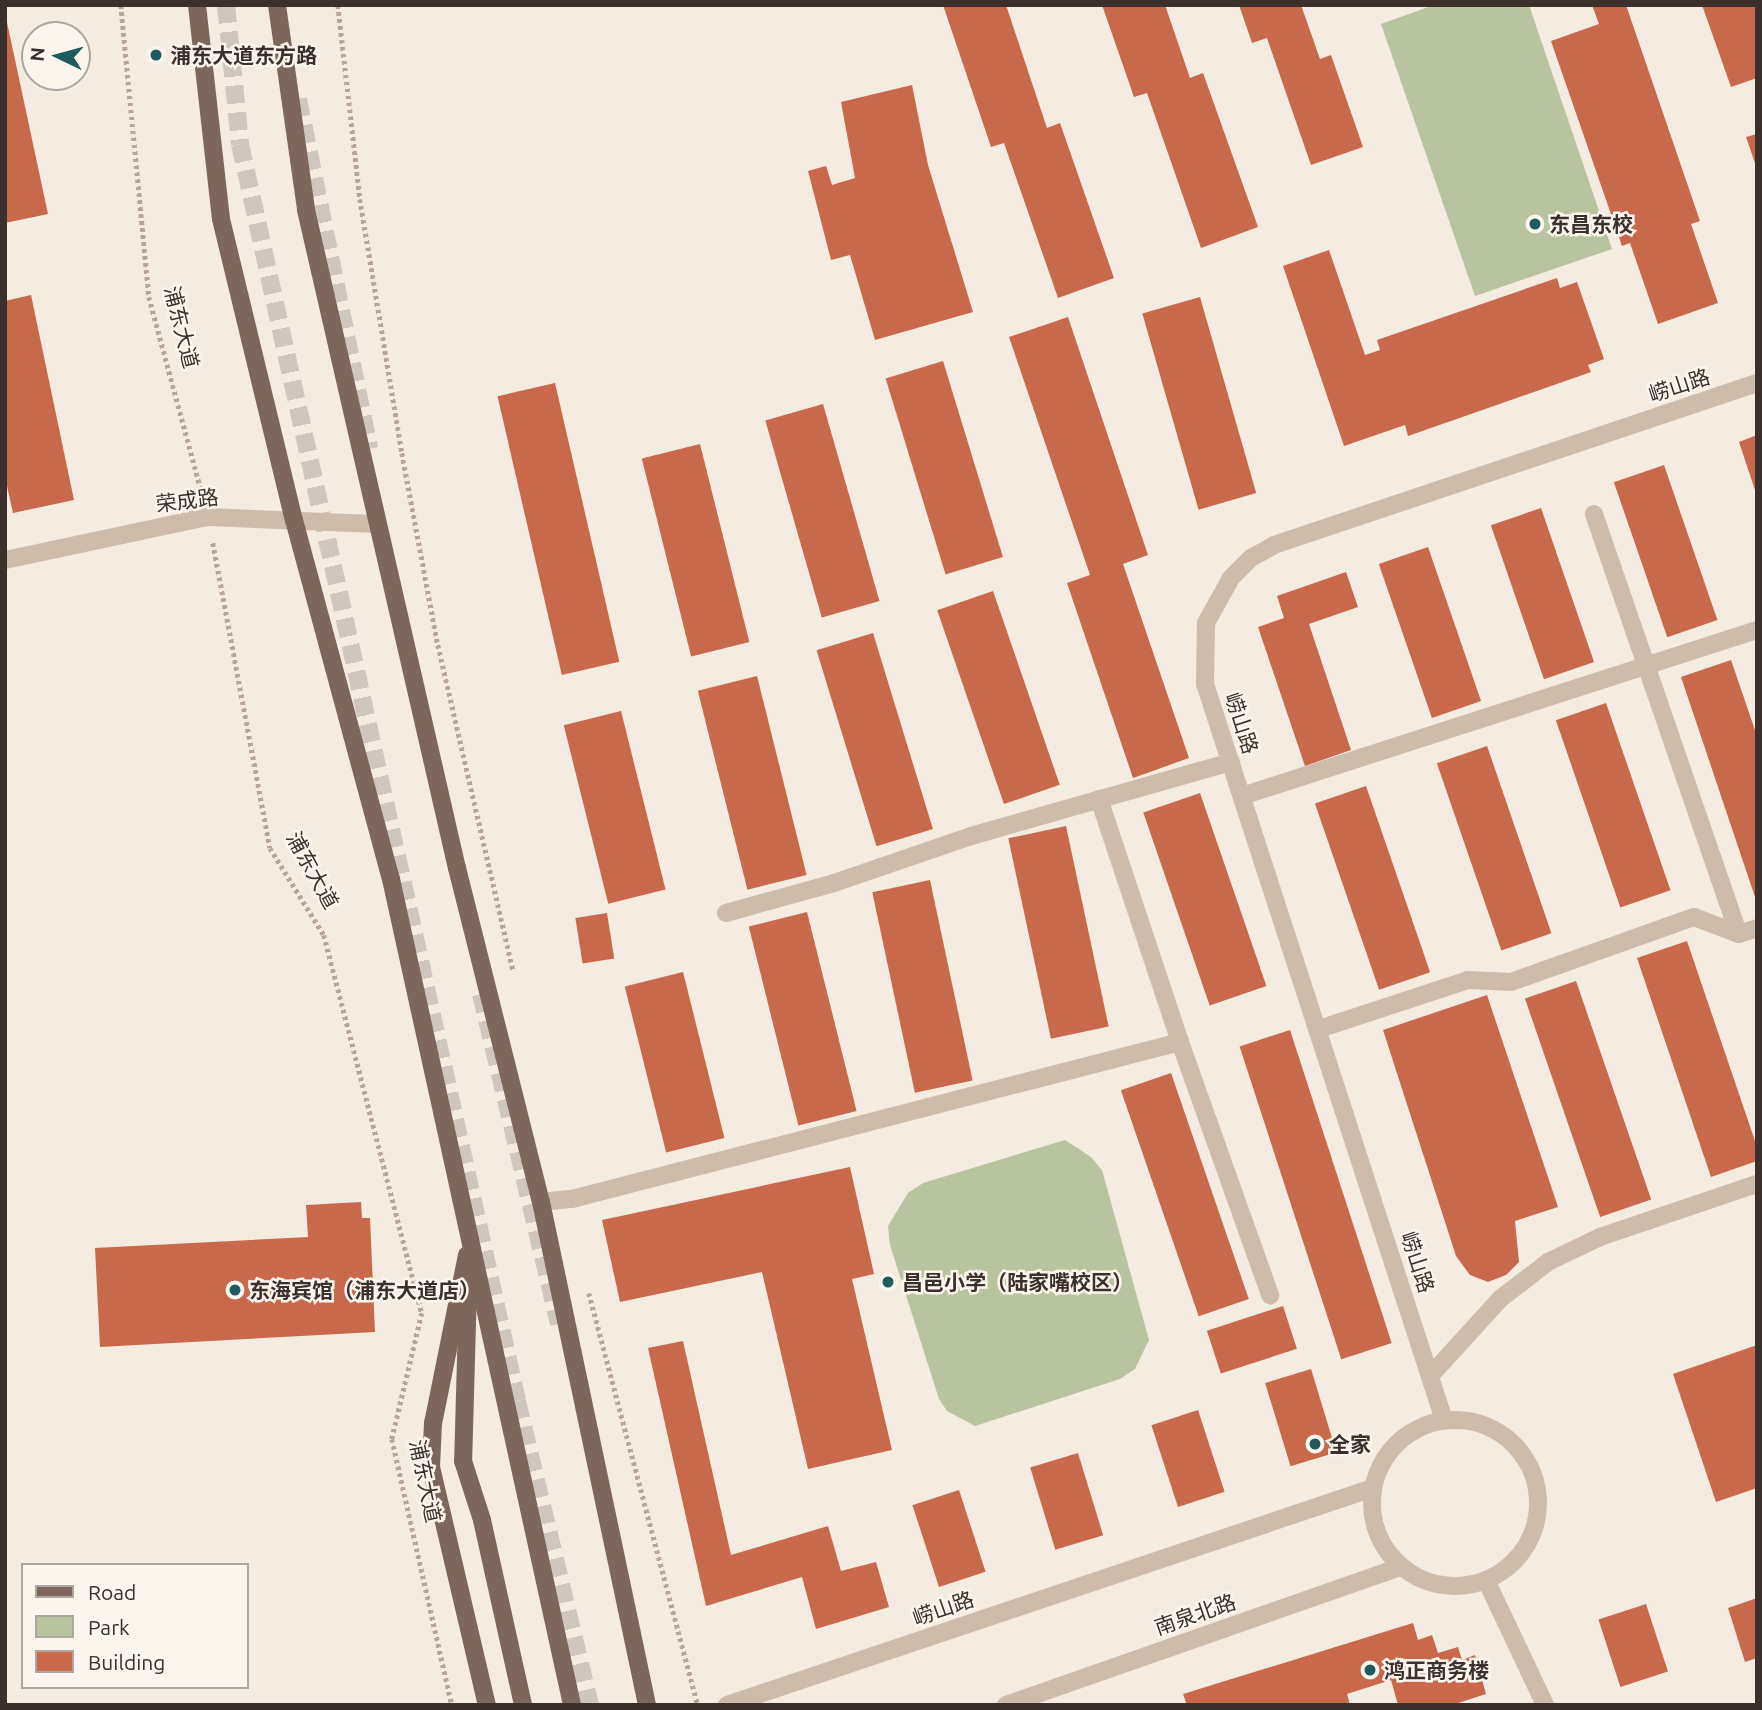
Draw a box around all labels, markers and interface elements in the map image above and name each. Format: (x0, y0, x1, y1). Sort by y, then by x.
north arrow (21, 21, 91, 91)
place label: 浦东大道东方路 (170, 42, 317, 68)
text: N (25, 46, 49, 62)
marker: 浦东大道东方路 (148, 47, 164, 63)
place label: 东昌东校 (1549, 211, 1633, 237)
marker: 东昌东校 (1527, 216, 1543, 232)
street label: 浦东大道 (160, 283, 204, 371)
street label: 崂山路 (1645, 363, 1713, 407)
street label: 荣成路 (154, 484, 220, 516)
street label: 崂山路 (1220, 689, 1264, 757)
street label: 浦东大道 (282, 827, 344, 913)
street label: 崂山路 (1396, 1228, 1440, 1296)
place label: 昌邑小学（陆家嘴校区） (902, 1269, 1133, 1295)
marker: 昌邑小学（陆家嘴校区） (880, 1274, 896, 1290)
place label: 东海宾馆（浦东大道店） (249, 1277, 480, 1303)
marker: 东海宾馆（浦东大道店） (227, 1282, 243, 1298)
place label: 全家 (1329, 1431, 1371, 1457)
marker: 全家 (1307, 1436, 1323, 1452)
street label: 浦东大道 (405, 1437, 447, 1525)
legend (21, 1563, 248, 1689)
text: Road (88, 1580, 136, 1604)
street label: 崂山路 (909, 1586, 977, 1630)
street label: 南泉北路 (1151, 1588, 1239, 1640)
text: Park (88, 1615, 130, 1639)
text: Building (88, 1650, 165, 1674)
place label: 鸿正商务楼 (1384, 1657, 1489, 1683)
marker: 鸿正商务楼 (1362, 1662, 1378, 1678)

